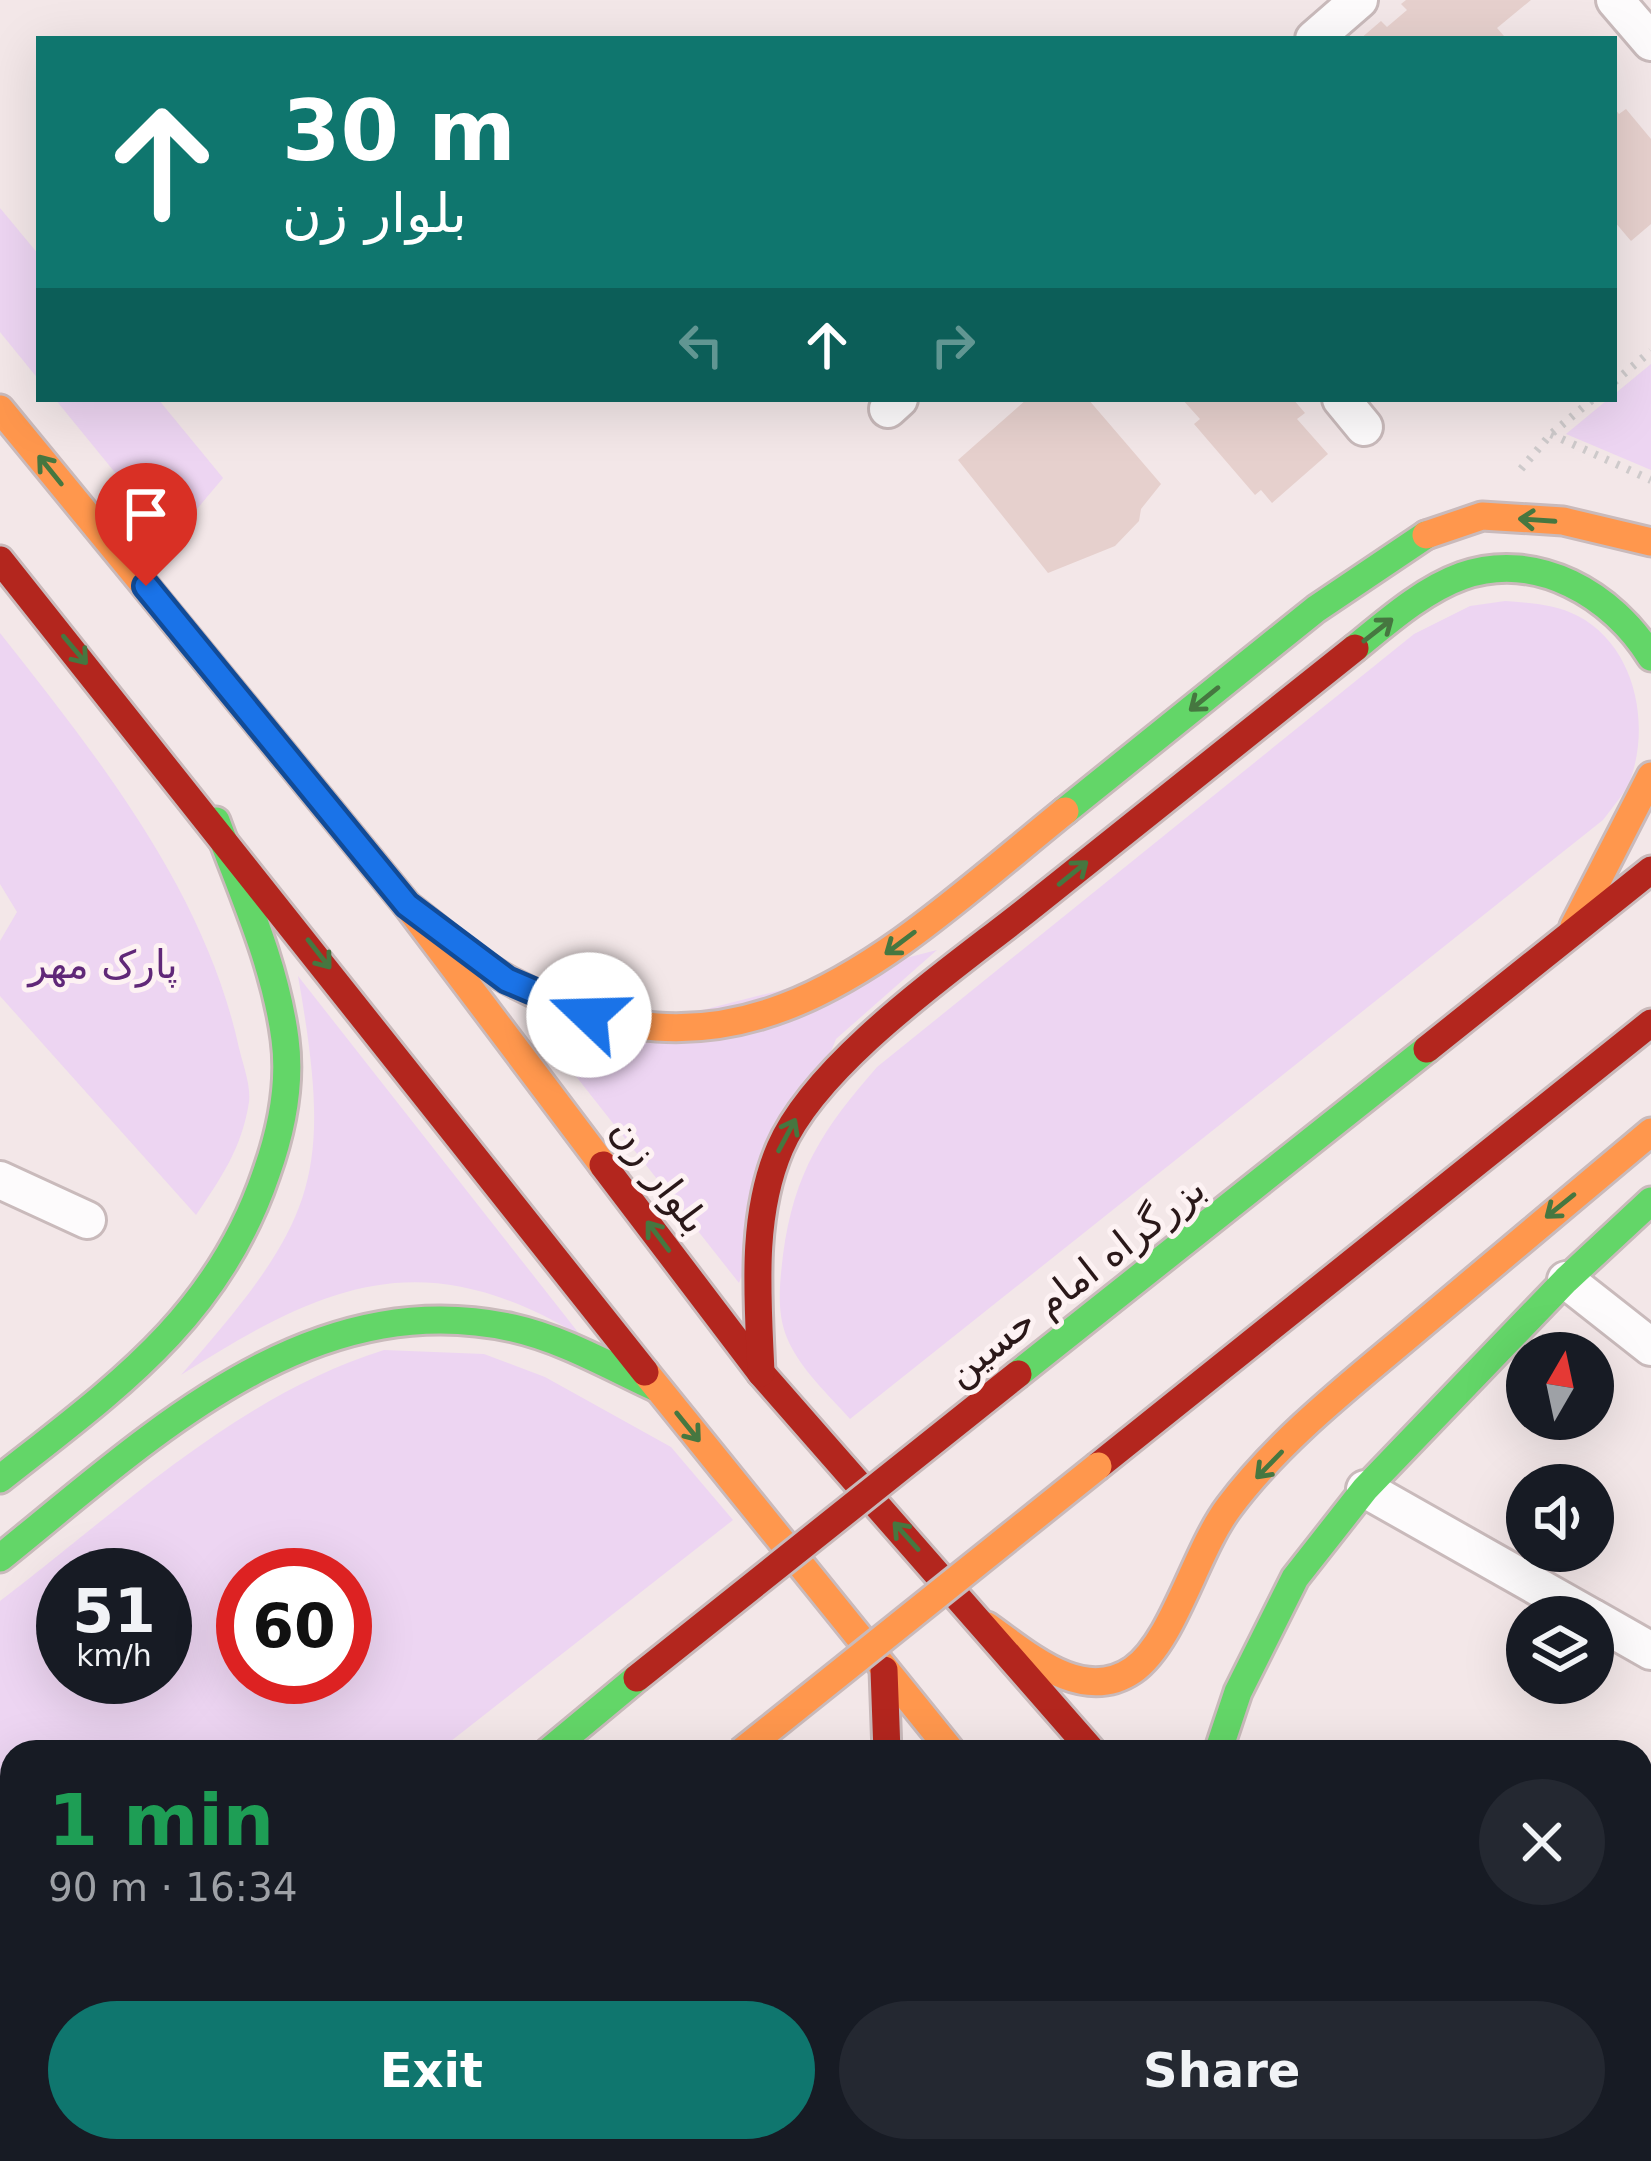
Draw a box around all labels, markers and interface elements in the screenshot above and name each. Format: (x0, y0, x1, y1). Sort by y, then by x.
text: 30 m (282, 82, 516, 180)
icon: ahead (84, 84, 240, 240)
text: بلوار زن (282, 182, 467, 245)
icon: left (668, 312, 734, 378)
icon: ahead (794, 312, 860, 378)
icon: right (920, 312, 986, 378)
one-way arrow (37, 455, 64, 486)
pin (95, 463, 197, 586)
icon: arrive (113, 481, 179, 547)
one-way arrow (1518, 508, 1557, 531)
one-way arrow (1361, 617, 1393, 643)
one-way arrow (61, 634, 87, 666)
one-way arrow (1189, 685, 1221, 711)
one-way arrow (1057, 860, 1089, 887)
one-way arrow (884, 929, 917, 955)
one-way arrow (305, 938, 332, 970)
park label: پارک مهر (26, 942, 178, 988)
position arrow (526, 952, 652, 1078)
street label: بلوار زن (601, 1108, 718, 1243)
one-way arrow (776, 1118, 799, 1153)
street label: بزرگراه امام حسین (937, 1166, 1214, 1396)
one-way arrow (1544, 1192, 1576, 1218)
one-way arrow (645, 1221, 671, 1253)
north arrow (1506, 1332, 1614, 1440)
map controls (1506, 1332, 1614, 1704)
one-way arrow (674, 1411, 702, 1442)
one-way arrow (1255, 1449, 1283, 1479)
button: sound (1506, 1464, 1614, 1572)
one-way arrow (893, 1522, 921, 1552)
speed limit sign: 60 (216, 1548, 372, 1704)
text: 51 (72, 1576, 156, 1646)
button: layers (1506, 1596, 1614, 1704)
text: km/h (76, 1638, 152, 1673)
text: 1 min (48, 1778, 274, 1862)
button: close (1479, 1779, 1605, 1905)
text: 90 m · 16:34 (48, 1865, 298, 1910)
button: Exit (48, 2001, 815, 2139)
button: Share (839, 2001, 1605, 2139)

